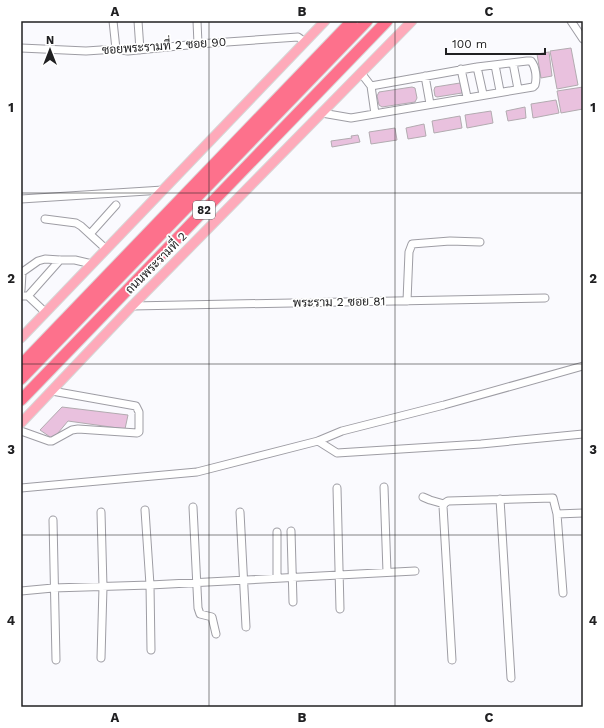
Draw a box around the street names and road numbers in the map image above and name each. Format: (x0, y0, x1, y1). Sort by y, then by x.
street label: ซอยพระรามที่ 2 ซอย 90 (101, 31, 227, 57)
road number: 82 (193, 201, 215, 219)
street label: ถนนพระรามที่ 2 (120, 227, 190, 297)
street label: พระราม 2 ซอย 81 (293, 294, 385, 310)

